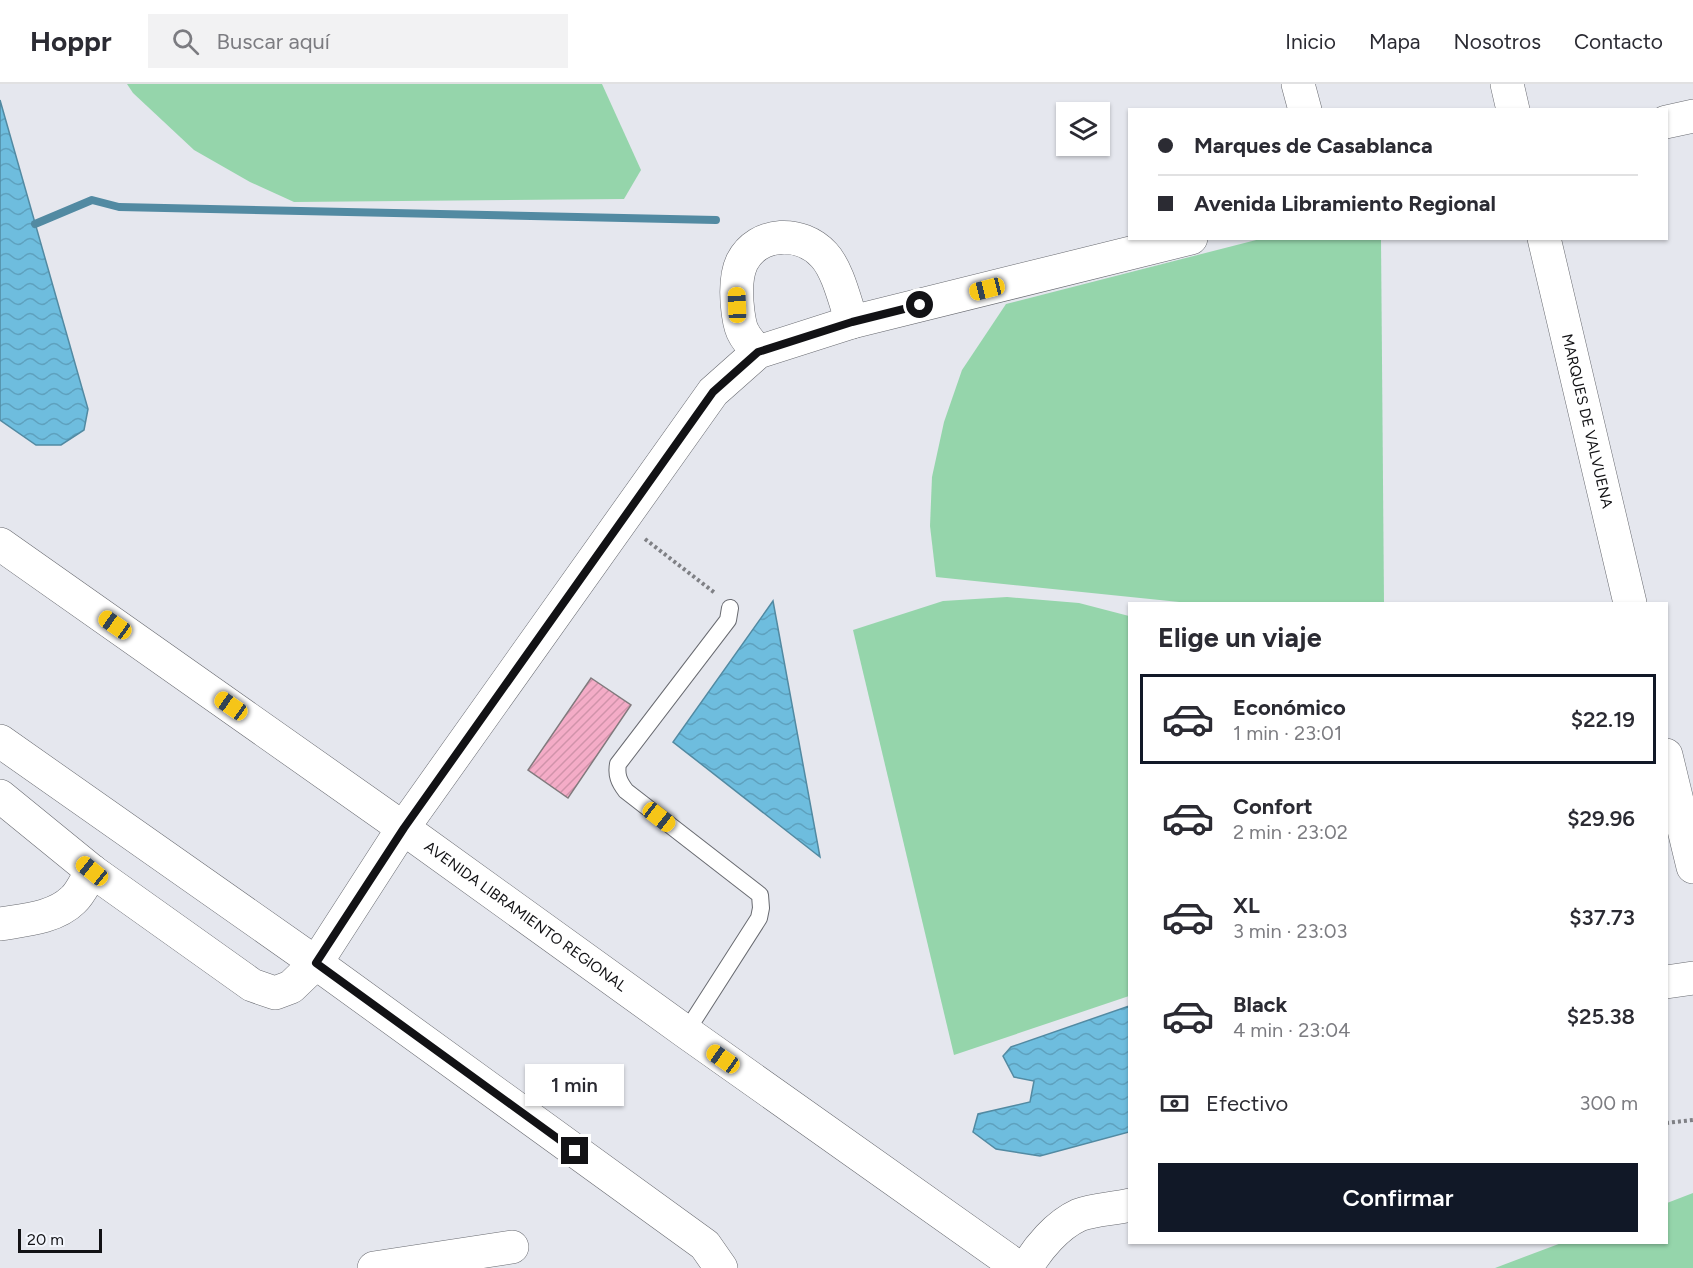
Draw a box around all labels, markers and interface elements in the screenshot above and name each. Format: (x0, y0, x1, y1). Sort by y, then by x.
search box (148, 14, 568, 68)
text: Hoppr (30, 24, 112, 58)
icon: search (169, 25, 202, 58)
text: Buscar aquí (217, 28, 330, 55)
text: Inicio (1285, 29, 1336, 54)
text: Mapa (1369, 29, 1421, 54)
text: Nosotros (1454, 29, 1541, 54)
text: Contacto (1574, 29, 1663, 54)
map controls (1056, 102, 1110, 156)
button: layers (1056, 102, 1110, 156)
text: Marques de Casablanca (1194, 132, 1433, 159)
text: Avenida Libramiento Regional (1194, 190, 1496, 217)
car (967, 276, 1007, 302)
car (727, 287, 747, 323)
route start (906, 291, 933, 318)
street label: MARQUES DE VALVUENA (1558, 332, 1616, 510)
car (95, 607, 135, 643)
text: Elige un viaje (1158, 621, 1322, 654)
car (211, 688, 251, 724)
icon: car (1161, 692, 1215, 746)
text: Económico (1233, 694, 1346, 721)
text: $22.19 (1571, 706, 1635, 733)
text: 1 min · 23:01 (1233, 721, 1342, 745)
icon: car (1161, 791, 1215, 845)
text: Confort (1233, 793, 1313, 820)
car (639, 799, 679, 835)
text: $29.96 (1567, 805, 1635, 832)
text: 2 min · 23:02 (1233, 820, 1348, 844)
street label: AVENIDA LIBRAMIENTO REGIONAL (421, 837, 630, 995)
car (72, 853, 112, 889)
icon: car (1161, 890, 1215, 944)
text: XL (1233, 892, 1260, 919)
text: $37.73 (1569, 904, 1635, 931)
text: 3 min · 23:03 (1233, 919, 1347, 943)
icon: car (1161, 989, 1215, 1043)
text: Black (1233, 991, 1287, 1018)
text: $25.38 (1567, 1003, 1635, 1030)
text: 4 min · 23:04 (1233, 1018, 1351, 1042)
car (703, 1041, 743, 1077)
callout: 1 min (526, 1064, 624, 1106)
text: 1 min (551, 1073, 598, 1097)
icon: cash (1158, 1087, 1191, 1120)
text: Efectivo (1206, 1090, 1288, 1117)
text: 300 m (1580, 1091, 1638, 1115)
route end (561, 1137, 588, 1164)
button: Confirmar (1158, 1163, 1638, 1232)
scale bar (18, 1226, 102, 1254)
text: 20 m (27, 1230, 64, 1249)

